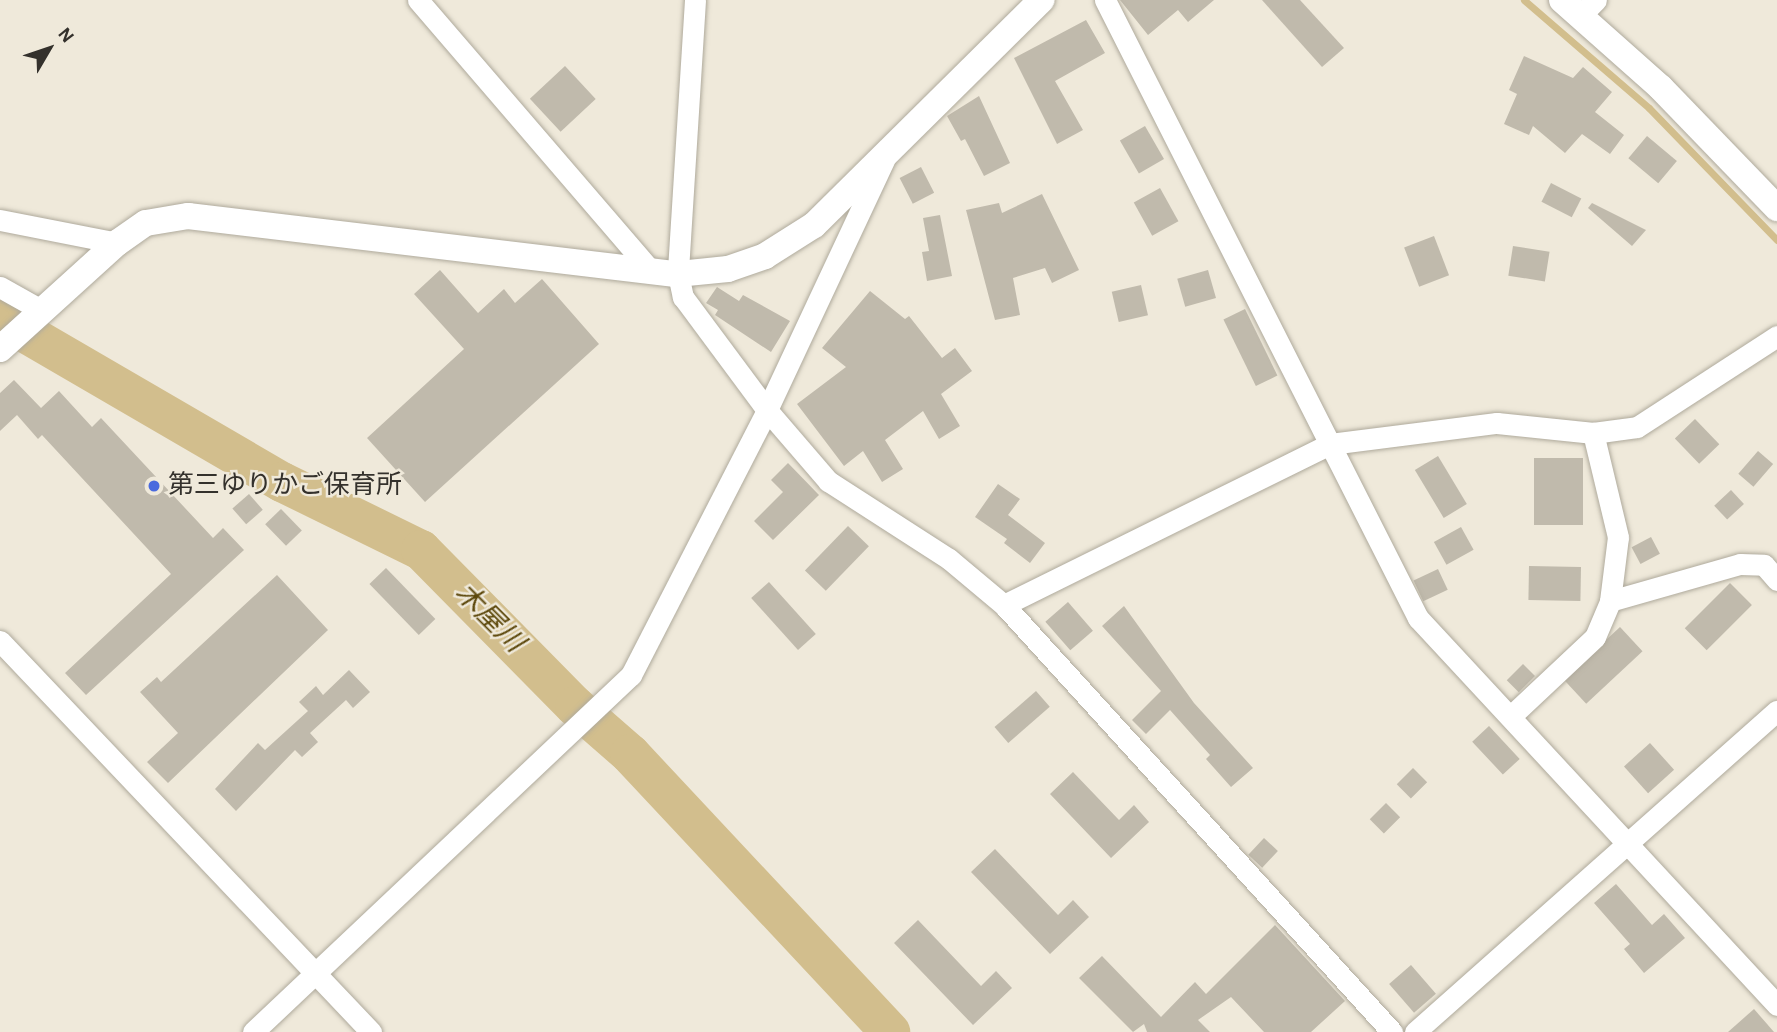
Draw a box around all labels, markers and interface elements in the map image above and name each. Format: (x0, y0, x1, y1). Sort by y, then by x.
north arrow (14, 14, 84, 84)
text: N (54, 24, 77, 47)
place label: 第三ゆりかご保育所 (168, 470, 402, 502)
marker: 第三ゆりかご保育所 (146, 478, 162, 494)
water label: 木屋川 (447, 576, 531, 660)

